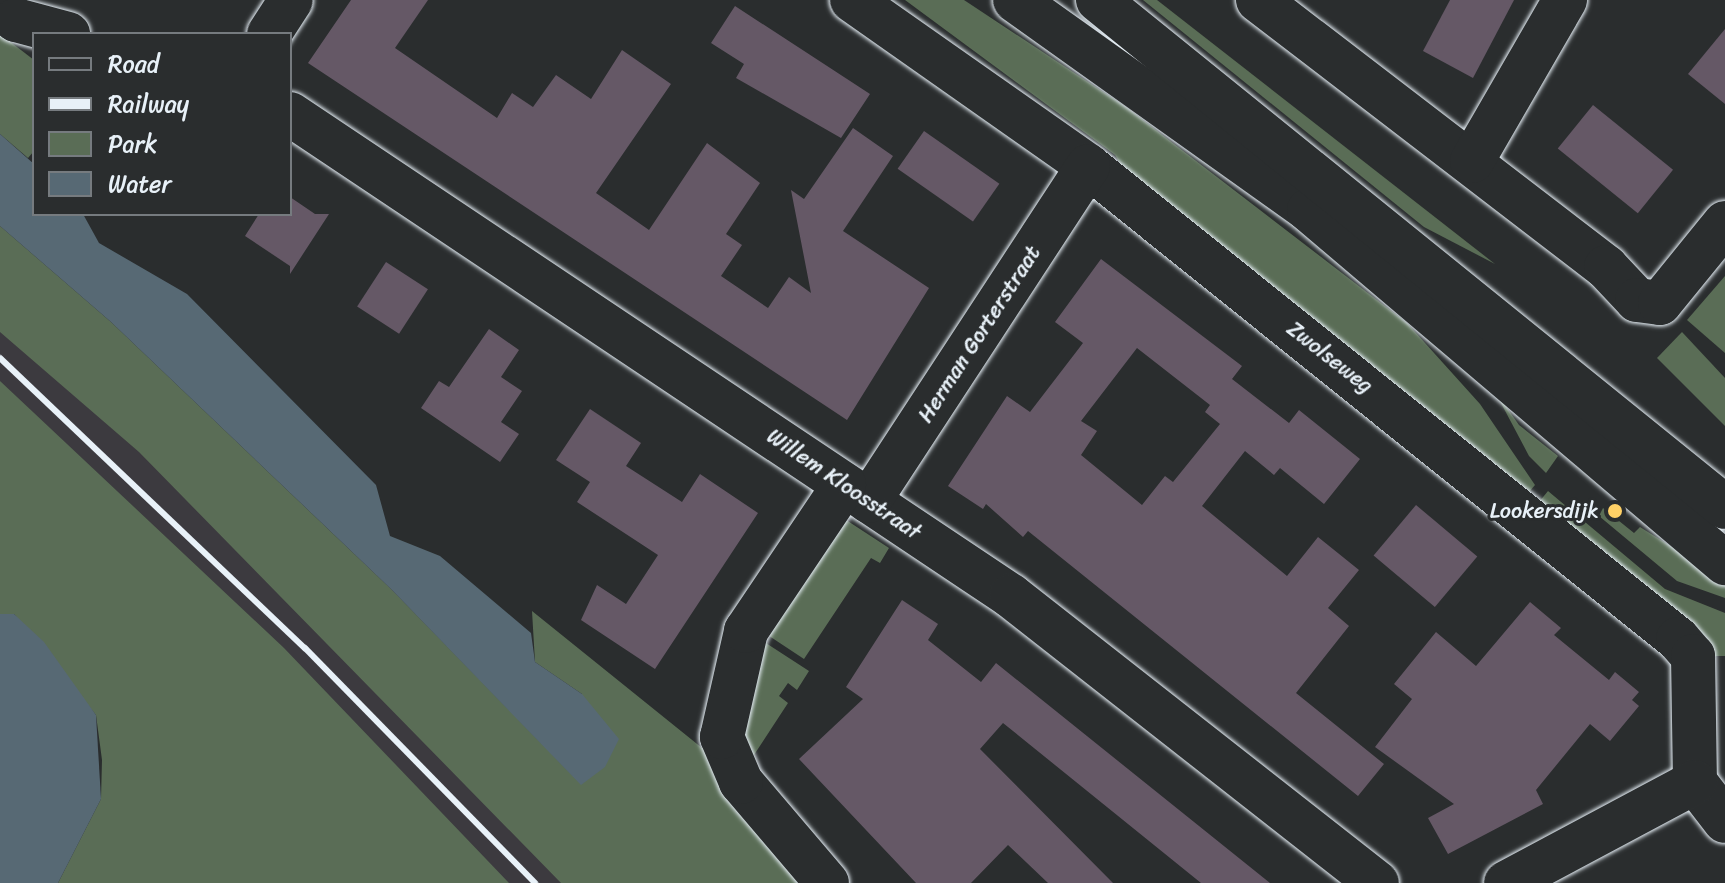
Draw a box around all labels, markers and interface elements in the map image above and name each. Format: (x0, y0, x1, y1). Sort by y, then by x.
legend (32, 32, 292, 216)
text: Road (108, 43, 159, 85)
text: Railway (108, 83, 189, 125)
text: Park (108, 123, 157, 165)
text: Water (108, 163, 171, 205)
street label: Herman Gorterstraat (912, 241, 1046, 427)
street label: Zwolseweg (1282, 315, 1378, 399)
street label: Willem Kloosstraat (762, 423, 926, 545)
place label: Lookersdijk (1490, 498, 1599, 524)
marker: Lookersdijk (1606, 502, 1624, 520)

